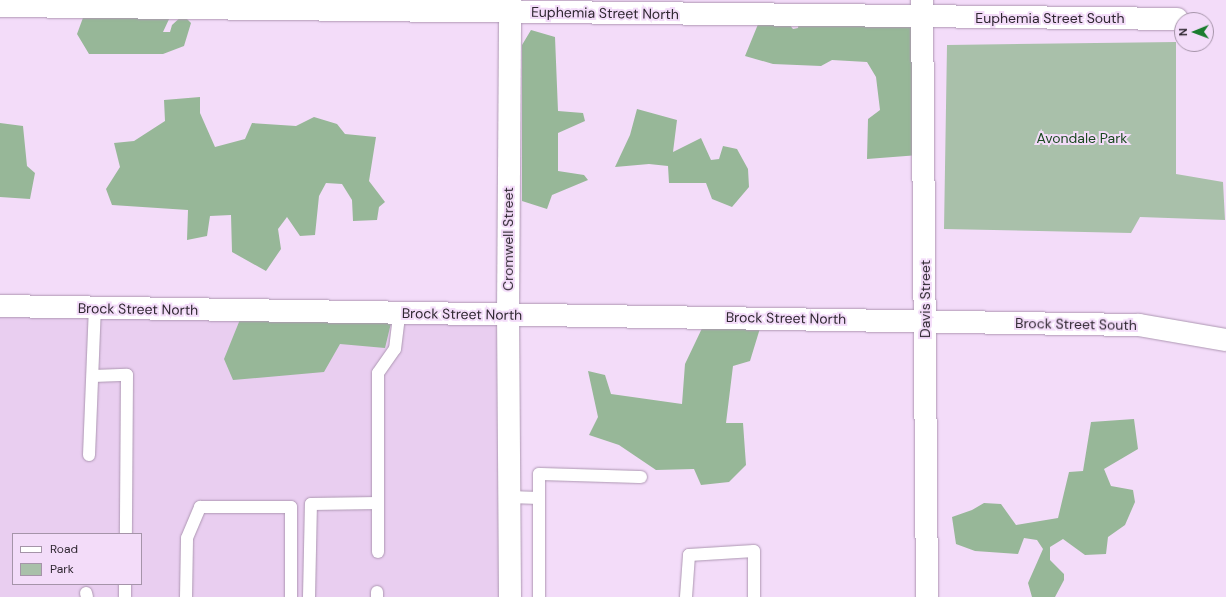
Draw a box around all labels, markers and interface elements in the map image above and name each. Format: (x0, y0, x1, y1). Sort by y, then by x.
street label: Euphemia Street North (531, 3, 679, 23)
street label: Euphemia Street South (975, 10, 1125, 26)
north arrow (1174, 12, 1214, 52)
text: N (1176, 28, 1190, 36)
park label: Avondale Park (1037, 130, 1127, 146)
street label: Cromwell Street (500, 187, 516, 291)
street label: Davis Street (917, 260, 933, 338)
street label: Brock Street North (78, 300, 198, 318)
street label: Brock Street North (402, 305, 522, 323)
street label: Brock Street North (726, 309, 846, 327)
street label: Brock Street South (1015, 315, 1137, 333)
legend (12, 533, 142, 585)
text: Road (50, 541, 78, 557)
text: Park (50, 561, 74, 577)

